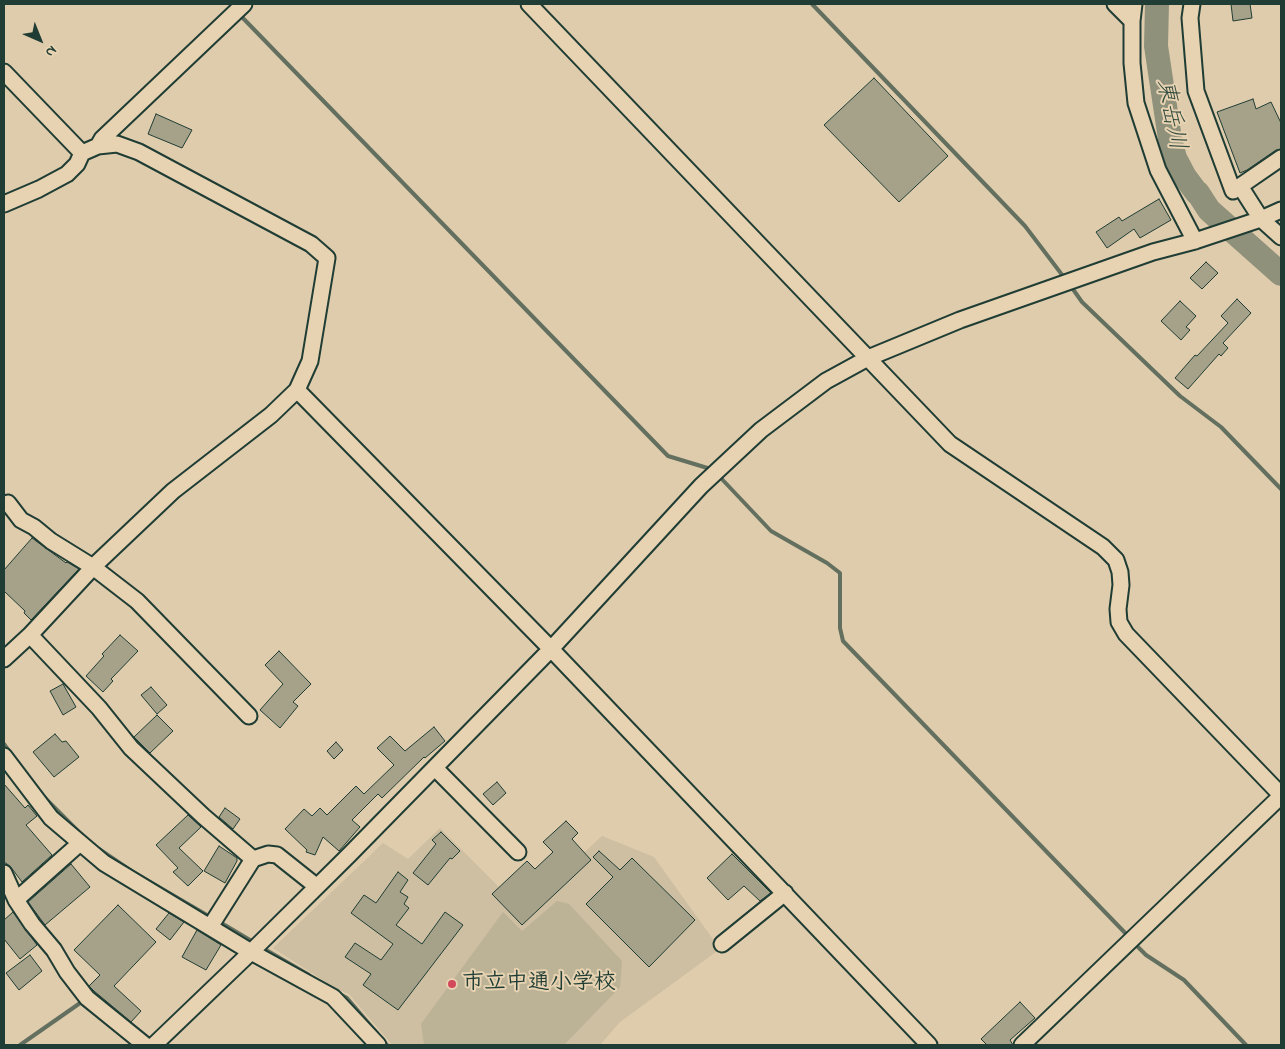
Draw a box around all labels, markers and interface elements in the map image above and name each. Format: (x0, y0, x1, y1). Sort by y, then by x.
north arrow (15, 15, 65, 65)
text: N (40, 40, 61, 62)
water label: 東岳川 (1148, 77, 1190, 153)
place label: 市立中通小学校 (462, 971, 616, 997)
marker: 市立中通小学校 (446, 978, 458, 990)

